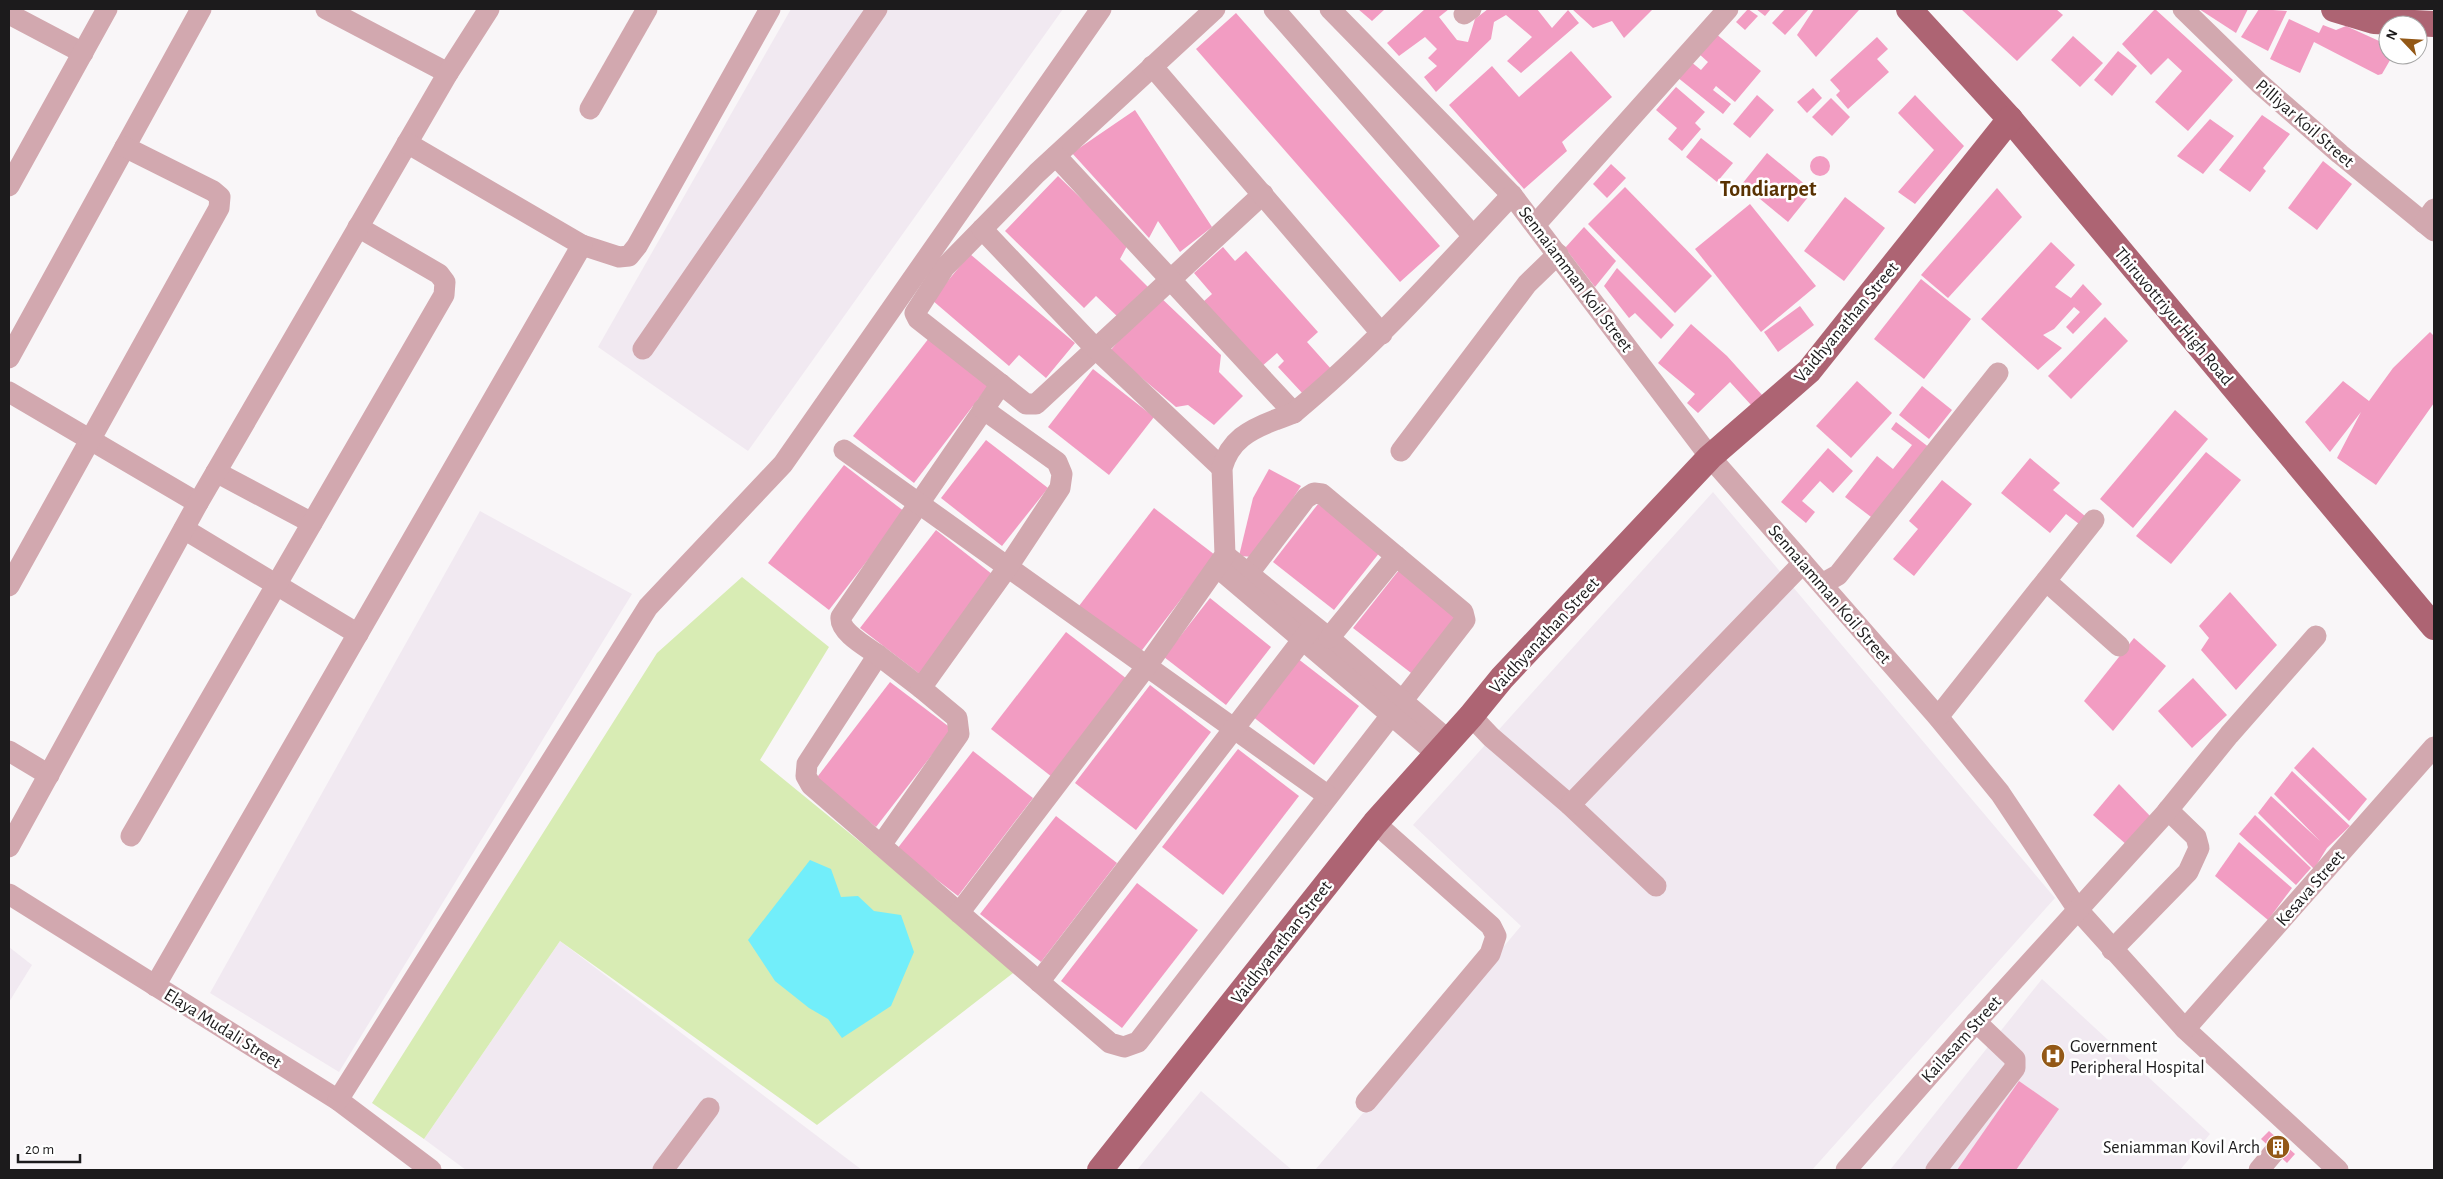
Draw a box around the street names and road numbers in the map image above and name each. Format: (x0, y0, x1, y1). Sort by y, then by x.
street label: Pilliyar Koil Street (2252, 76, 2357, 171)
street label: Sennaiamman Koil Street (1515, 203, 1636, 356)
street label: Thiruvottriyur High Road (2110, 244, 2236, 389)
street label: Vaidhyanathan Street (1791, 259, 1902, 386)
street label: Sennaiamman Koil Street (1764, 522, 1894, 668)
street label: Vaidhyanathan Street (1487, 574, 1603, 697)
street label: Kesava Street (2273, 847, 2348, 930)
street label: Vaidhyanathan Street (1228, 877, 1336, 1008)
street label: Elaya Mudali Street (161, 986, 285, 1072)
street label: Kailasam Street (1918, 993, 2005, 1086)

